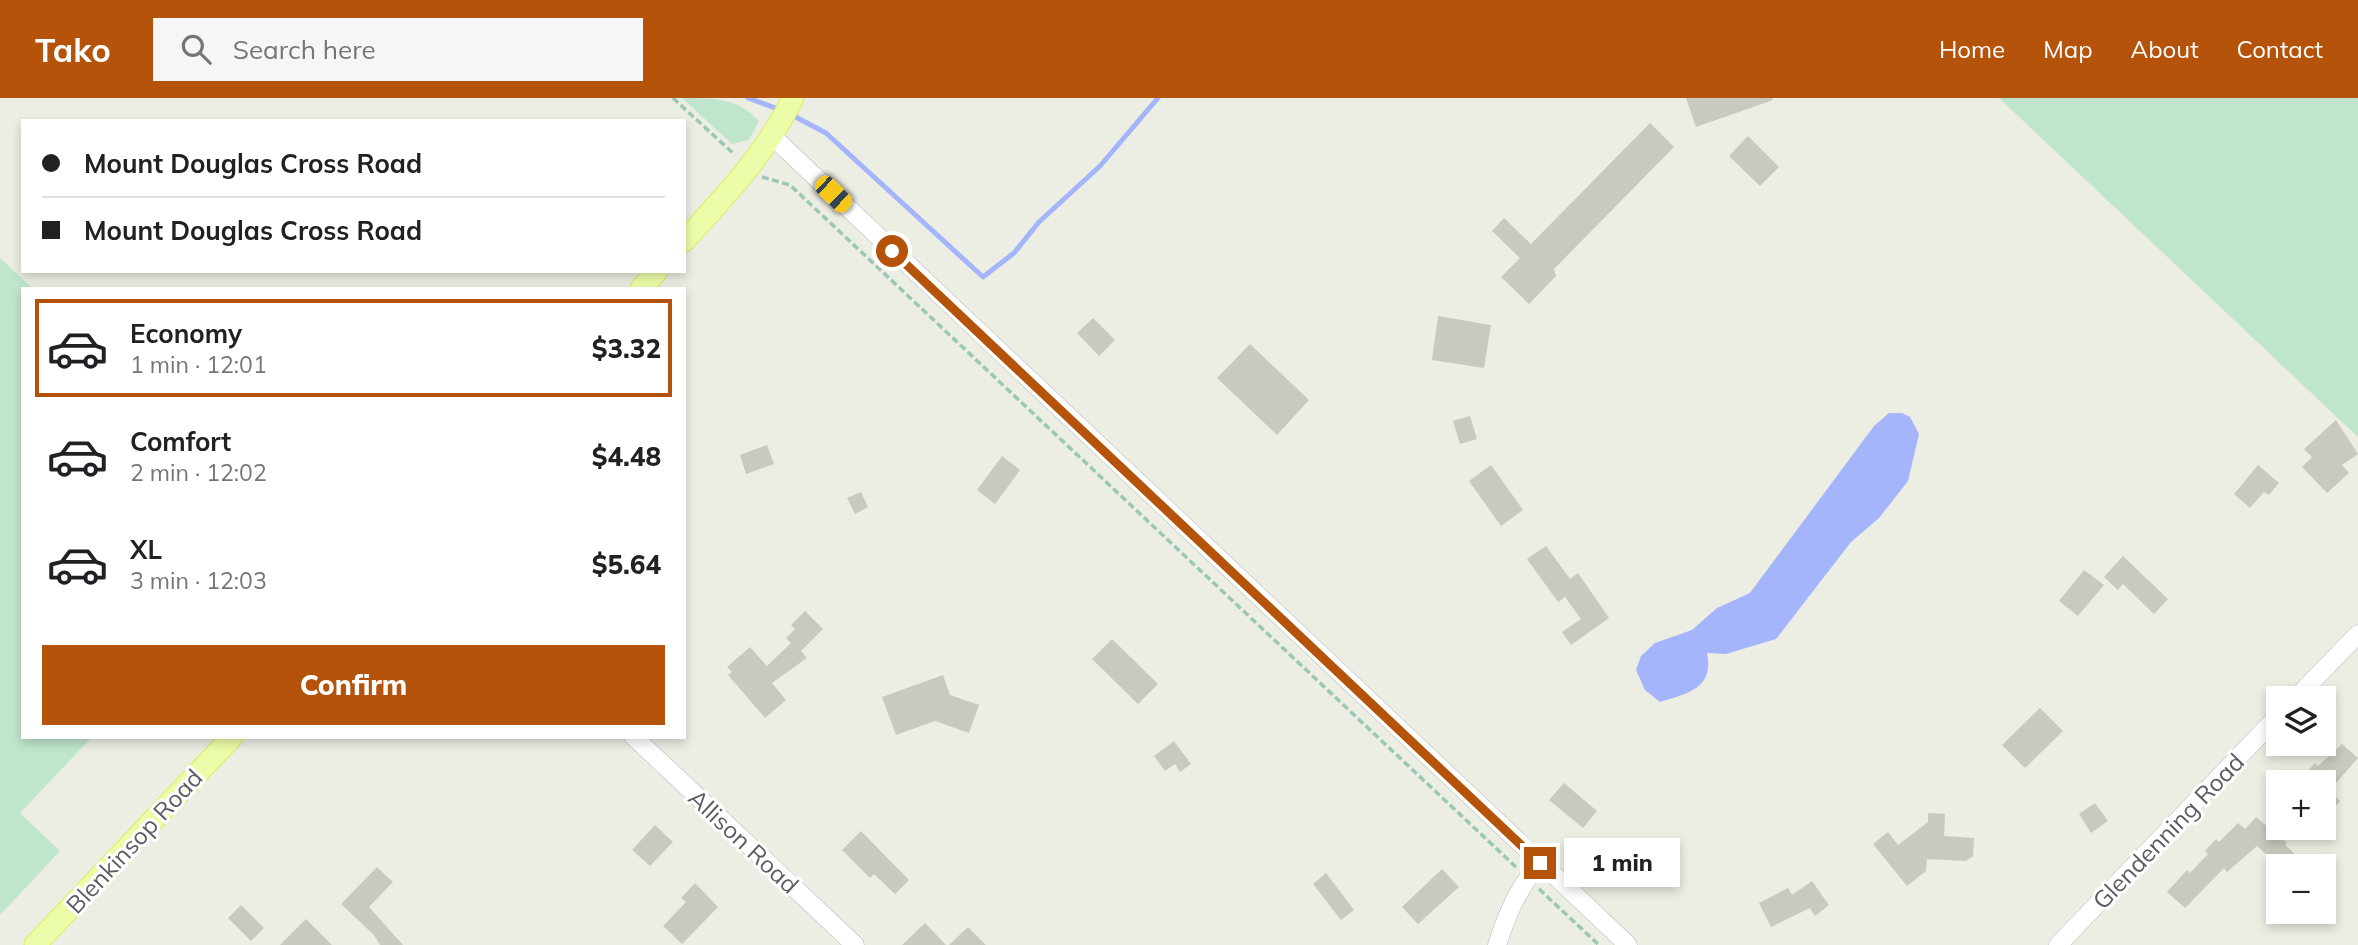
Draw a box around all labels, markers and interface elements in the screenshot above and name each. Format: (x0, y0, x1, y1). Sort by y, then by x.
search box (153, 18, 643, 81)
text: Tako (35, 29, 111, 70)
icon: search (177, 30, 215, 68)
text: Search here (233, 33, 376, 66)
text: Home (1939, 34, 2005, 64)
text: Map (2043, 34, 2093, 64)
text: About (2131, 34, 2199, 64)
text: Contact (2237, 34, 2323, 64)
text: Mount Douglas Cross Road (84, 147, 422, 180)
car (811, 172, 856, 216)
text: Mount Douglas Cross Road (84, 214, 422, 247)
route start (876, 235, 908, 267)
icon: car (46, 317, 109, 380)
text: Economy (130, 317, 242, 350)
text: $3.32 (592, 332, 661, 365)
text: 1 min · 12:01 (130, 350, 267, 379)
icon: car (46, 425, 109, 488)
text: Comfort (130, 425, 231, 458)
text: $4.48 (592, 440, 661, 473)
text: 2 min · 12:02 (130, 458, 267, 487)
icon: car (46, 533, 109, 596)
text: XL (130, 533, 162, 566)
text: $5.64 (592, 548, 661, 581)
text: 3 min · 12:03 (130, 566, 267, 595)
button: Confirm (42, 645, 665, 725)
map controls (2266, 686, 2336, 924)
button: layers (2266, 686, 2336, 756)
street label: Glendenning Road (2086, 747, 2250, 915)
street label: Blenkinsop Road (59, 763, 209, 919)
button: + (2266, 770, 2336, 840)
street label: Allison Road (683, 782, 805, 900)
callout: 1 min (1564, 838, 1680, 888)
route end (1524, 847, 1556, 879)
text: 1 min (1591, 848, 1653, 877)
button: − (2266, 854, 2336, 924)

